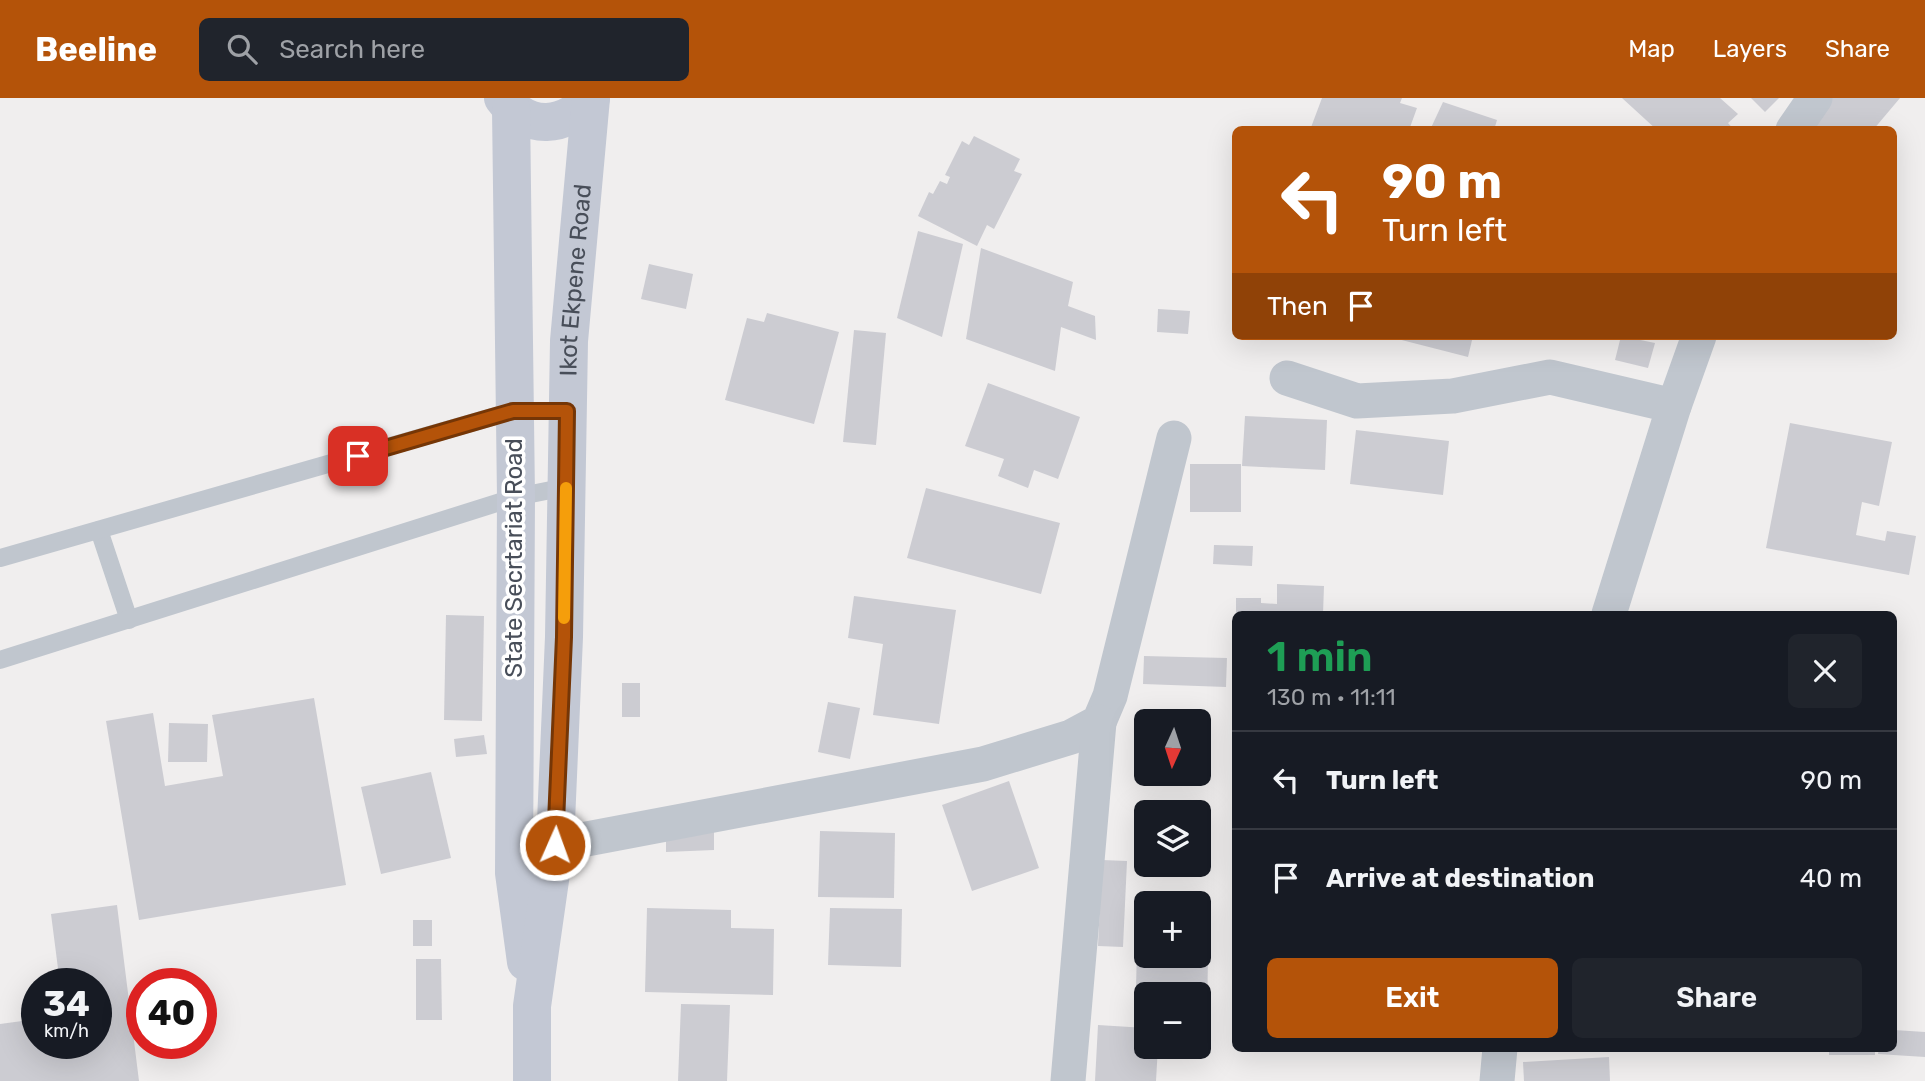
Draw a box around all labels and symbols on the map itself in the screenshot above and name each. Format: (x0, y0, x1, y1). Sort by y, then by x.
street label: Ikot Ekpene Road (554, 183, 597, 377)
pin (328, 426, 388, 486)
street label: State Secrtariat Road (500, 438, 528, 678)
north arrow (1134, 709, 1211, 786)
position arrow (518, 808, 592, 882)
speed limit sign: 40 (126, 968, 217, 1059)

